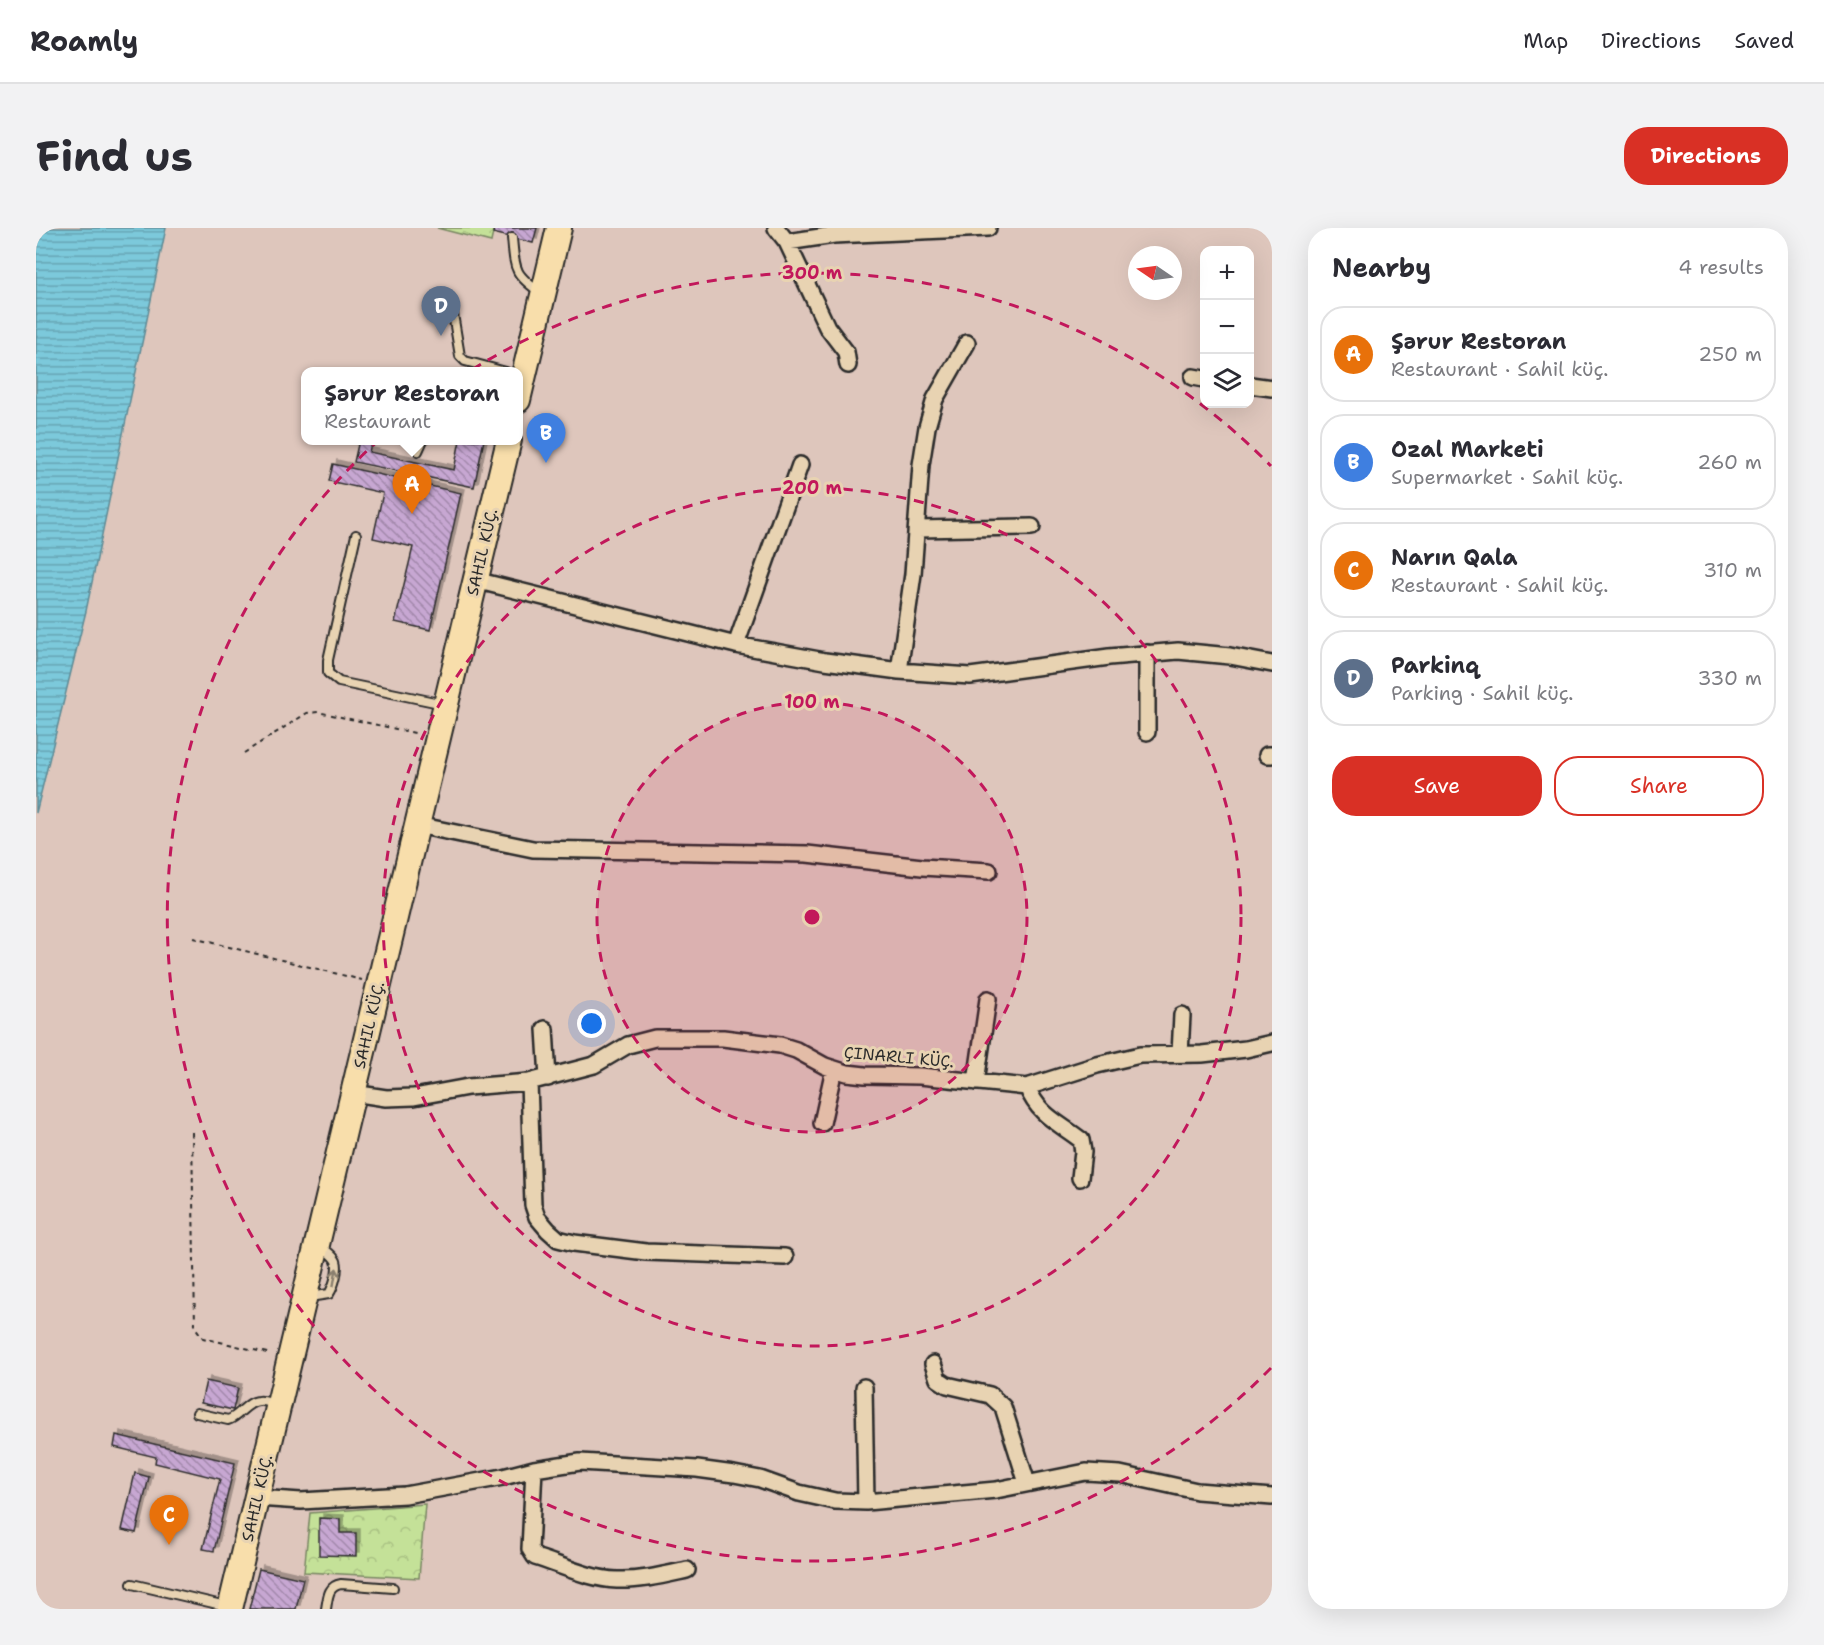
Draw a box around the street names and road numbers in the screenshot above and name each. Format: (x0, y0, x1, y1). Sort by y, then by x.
street label: SAHIL KÜÇ. (462, 506, 502, 598)
street label: SAHIL KÜÇ. (349, 979, 389, 1071)
street label: ÇINARLI KÜÇ. (843, 1042, 955, 1072)
street label: SAHIL KÜÇ. (237, 1452, 277, 1544)

